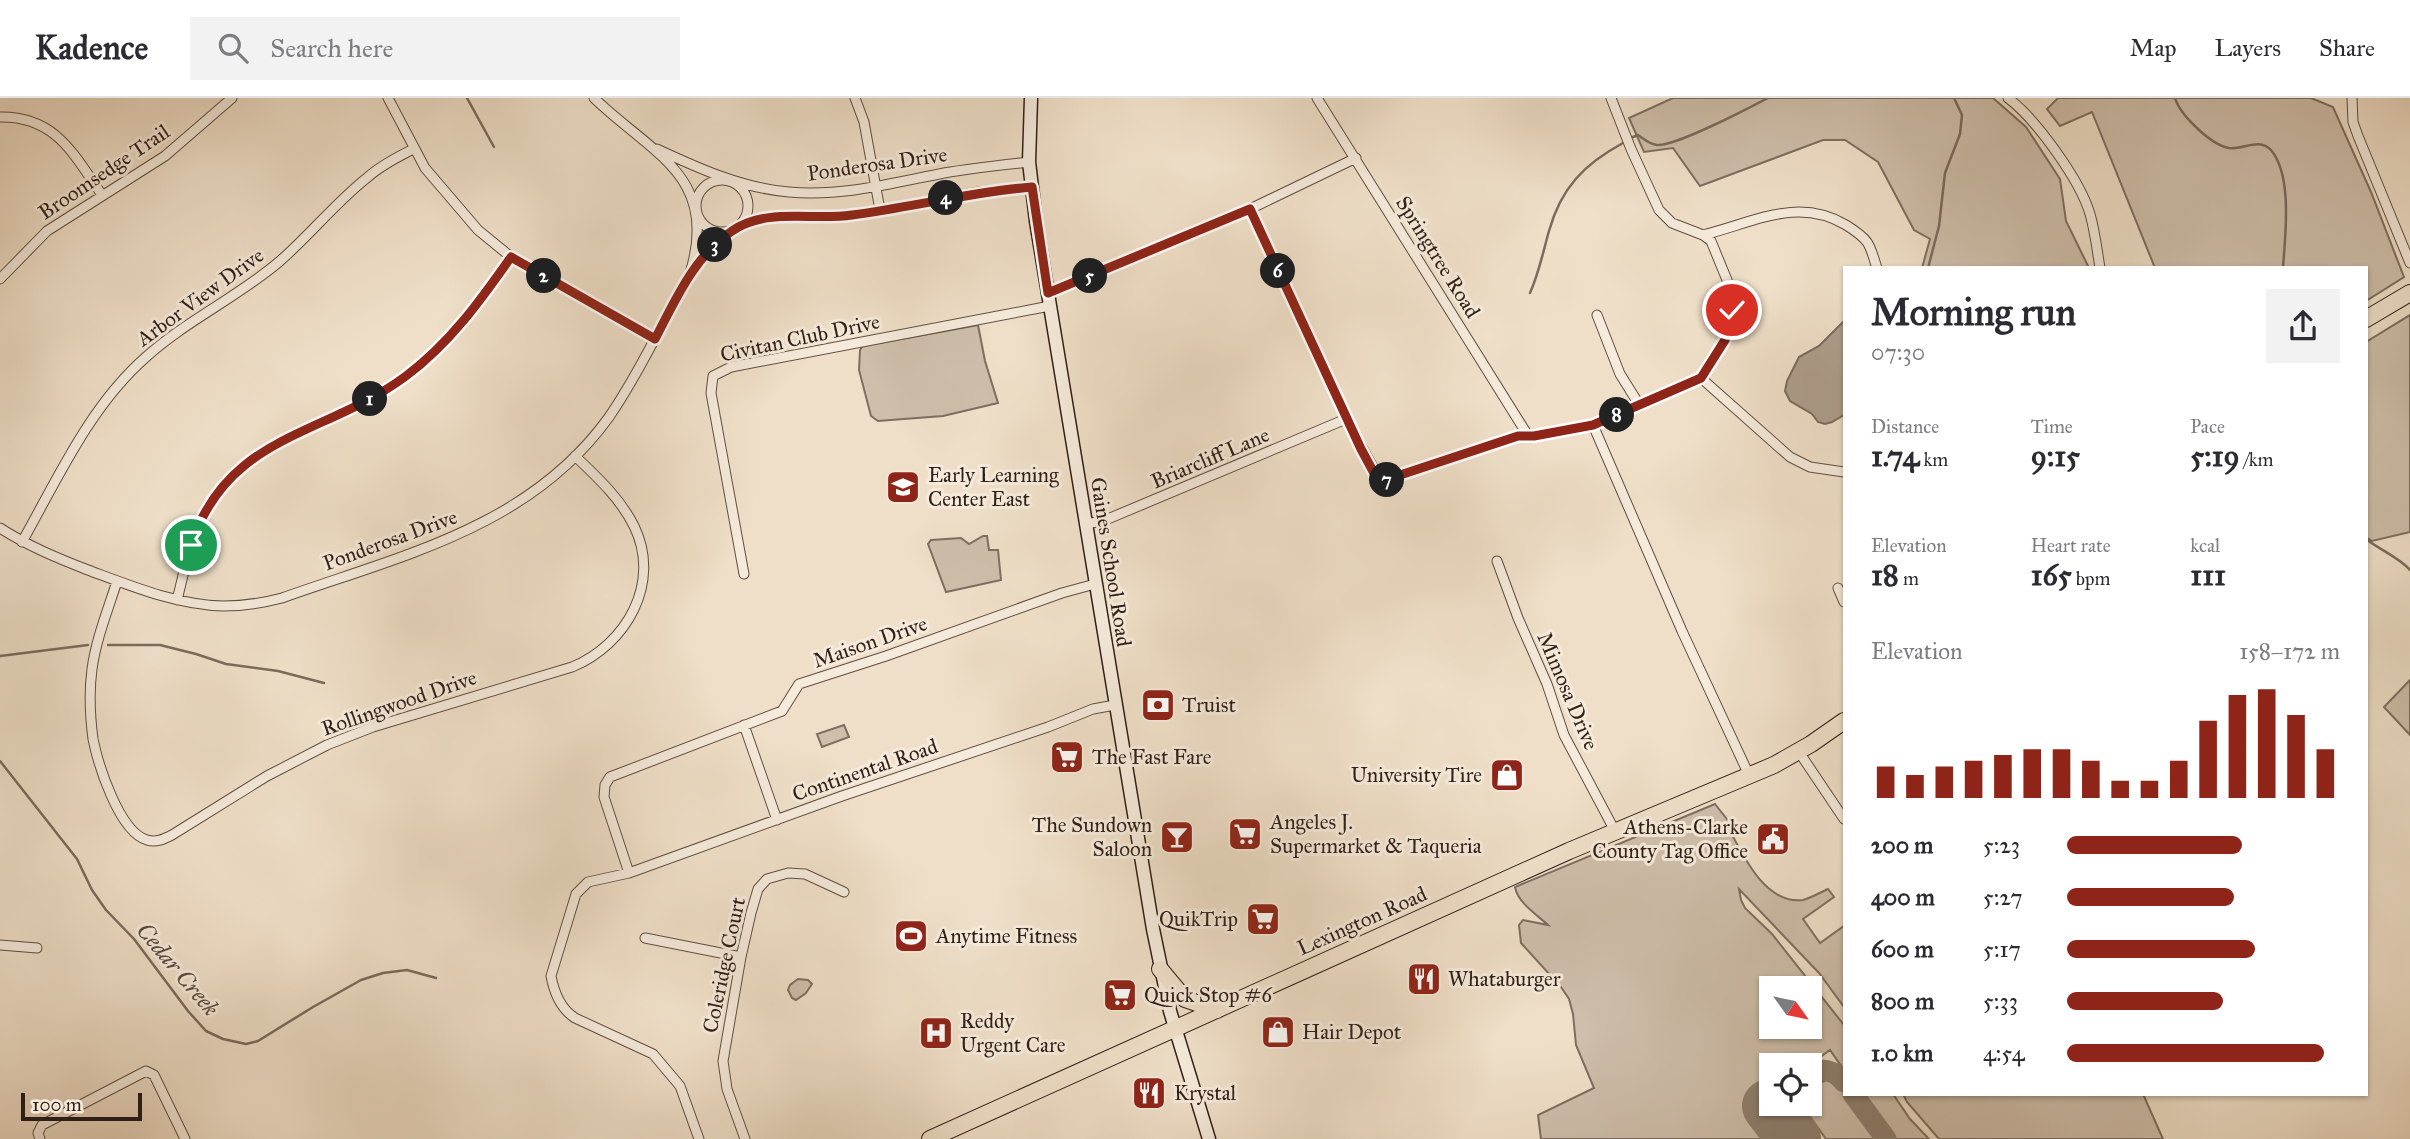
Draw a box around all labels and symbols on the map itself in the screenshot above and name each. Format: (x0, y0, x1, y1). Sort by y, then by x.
street label: Broomsedge Trail (33, 118, 175, 225)
street label: Ponderosa Drive (805, 141, 949, 187)
pin: 4 (928, 180, 964, 216)
street label: Springtree Road (1390, 191, 1486, 323)
pin: 3 (698, 228, 732, 262)
street label: Arbor View Drive (130, 242, 269, 353)
pin: 6 (1260, 254, 1296, 288)
pin: 2 (526, 258, 562, 294)
pin: 5 (1072, 258, 1108, 294)
pin (1702, 280, 1762, 340)
street label: Civitan Club Drive (718, 308, 882, 368)
pin: 1 (352, 382, 388, 416)
pin: 8 (1600, 398, 1634, 432)
street label: Briarcliff Lane (1147, 421, 1273, 495)
place label: Early Learning Center East (928, 462, 1059, 512)
pin: 7 (1370, 462, 1404, 498)
school or university icon: Early Learning Center East (884, 468, 922, 506)
street label: Gaines School Road (1085, 475, 1137, 649)
street label: Ponderosa Drive (319, 504, 461, 576)
pin (161, 515, 221, 575)
street label: Maison Drive (809, 610, 931, 674)
street label: Mimosa Drive (1532, 628, 1605, 754)
street label: Rollingwood Drive (318, 664, 480, 742)
bank icon: Truist (1139, 686, 1177, 724)
place label: Truist (1182, 692, 1236, 718)
street label: Continental Road (789, 733, 942, 807)
supermarket icon: The Fast Fare (1048, 738, 1086, 776)
place label: The Fast Fare (1092, 744, 1212, 770)
shop icon: University Tire (1488, 756, 1526, 794)
place label: University Tire (1351, 762, 1482, 788)
place label: Angeles J. Supermarket & Taqueria (1269, 809, 1482, 859)
place label: The Sundown Saloon (1032, 812, 1152, 862)
place label: Athens-Clarke County Tag Office (1592, 814, 1748, 864)
supermarket icon: Angeles J. Supermarket & Taqueria (1226, 815, 1264, 853)
bar icon: The Sundown Saloon (1158, 818, 1196, 856)
public building icon: Athens-Clarke County Tag Office (1754, 820, 1792, 858)
street label: Lexington Road (1293, 881, 1431, 961)
street label: Coleridge Court (697, 894, 751, 1035)
supermarket icon: QuikTrip (1244, 900, 1282, 938)
place label: QuikTrip (1159, 906, 1238, 932)
water label: Cedar Creek (131, 917, 225, 1021)
sports icon: Anytime Fitness (892, 917, 930, 955)
place label: Anytime Fitness (935, 923, 1077, 949)
restaurant icon: Whataburger (1405, 960, 1443, 998)
place label: Whataburger (1448, 966, 1561, 992)
supermarket icon: Quick Stop #6 (1101, 976, 1139, 1014)
north arrow (1759, 976, 1822, 1040)
place label: Quick Stop #6 (1144, 982, 1273, 1008)
place label: Reddy Urgent Care (960, 1008, 1066, 1058)
shop icon: Hair Depot (1259, 1013, 1297, 1051)
hospital icon: Reddy Urgent Care (917, 1014, 955, 1052)
place label: Hair Depot (1302, 1019, 1402, 1045)
restaurant icon: Krystal (1130, 1074, 1168, 1112)
place label: Krystal (1174, 1080, 1237, 1106)
scale bar (21, 1090, 142, 1122)

